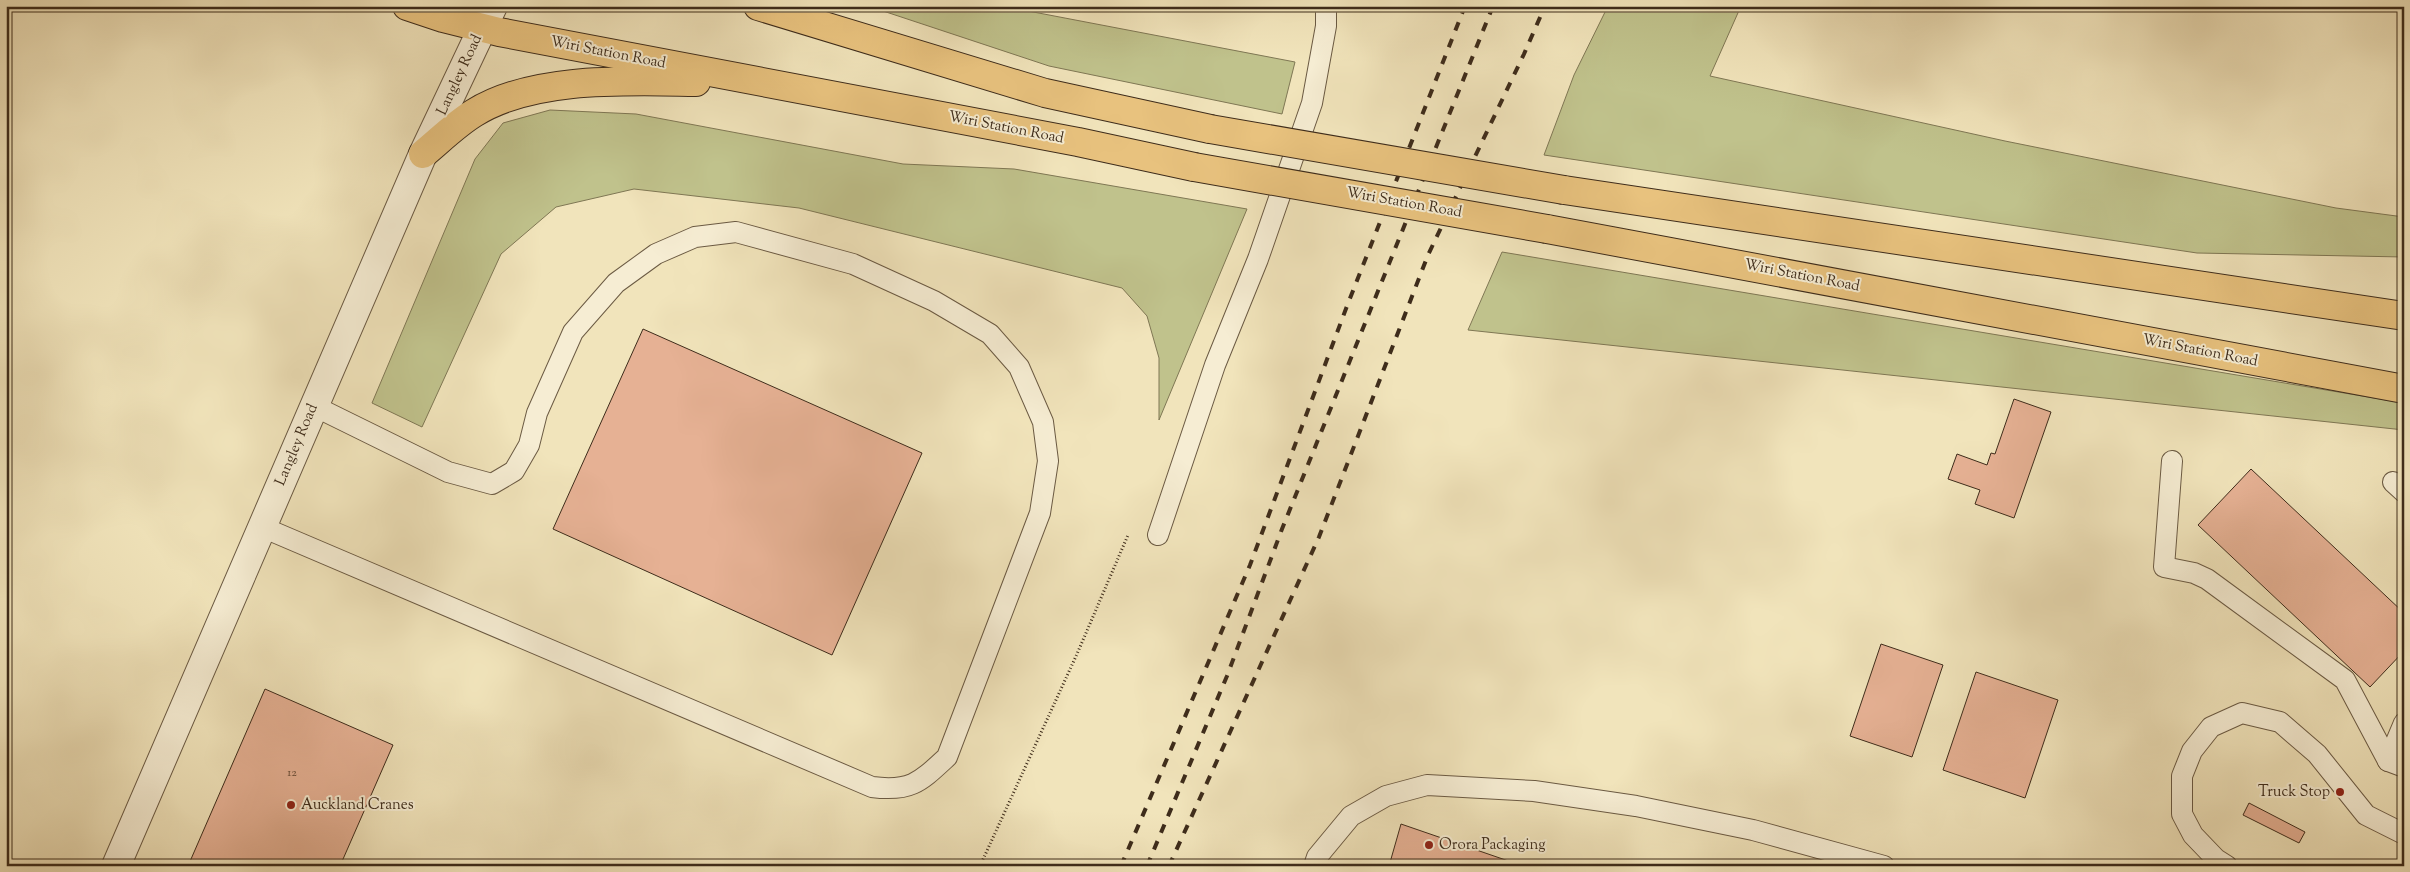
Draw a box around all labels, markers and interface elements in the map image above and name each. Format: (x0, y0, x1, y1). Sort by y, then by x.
street label: Langley Road (432, 31, 488, 119)
street label: Wiri Station Road (548, 32, 668, 75)
street label: Wiri Station Road (946, 107, 1066, 150)
street label: Wiri Station Road (1344, 182, 1464, 224)
street label: Wiri Station Road (1742, 255, 1862, 298)
street label: Wiri Station Road (2140, 330, 2260, 373)
street label: Langley Road (270, 400, 324, 489)
house number: 12 (287, 764, 297, 782)
place label: Truck Stop (2258, 782, 2330, 803)
marker: Truck Stop (2334, 786, 2346, 798)
place label: Auckland Cranes (301, 795, 414, 816)
marker: Auckland Cranes (285, 799, 297, 811)
place label: Orora Packaging (1439, 835, 1546, 856)
marker: Orora Packaging (1423, 839, 1435, 851)

